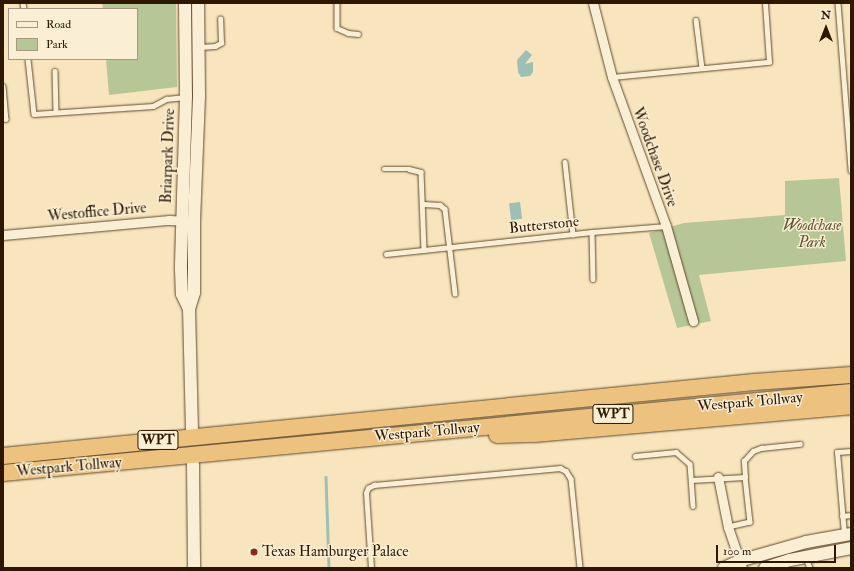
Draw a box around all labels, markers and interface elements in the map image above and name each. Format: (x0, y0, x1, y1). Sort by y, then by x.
legend (8, 8, 138, 60)
north arrow (806, 8, 846, 48)
text: N (821, 9, 831, 22)
text: Road (46, 17, 71, 32)
text: Park (46, 37, 68, 52)
street label: Woodchase Drive (629, 105, 681, 209)
street label: Briarpark Drive (157, 108, 179, 204)
street label: Westoffice Drive (47, 199, 147, 225)
street label: Butterstone (508, 212, 580, 238)
park label: Woodchase Park (783, 216, 841, 251)
street label: Westpark Tollway (697, 388, 803, 416)
road number: WPT (592, 402, 634, 426)
street label: Westpark Tollway (374, 418, 480, 446)
road number: WPT (137, 428, 179, 452)
street label: Westpark Tollway (16, 453, 122, 481)
scale bar (718, 537, 838, 563)
place label: Texas Hamburger Palace (262, 543, 409, 561)
text: 100 m (723, 544, 751, 559)
marker: Texas Hamburger Palace (249, 547, 259, 557)

